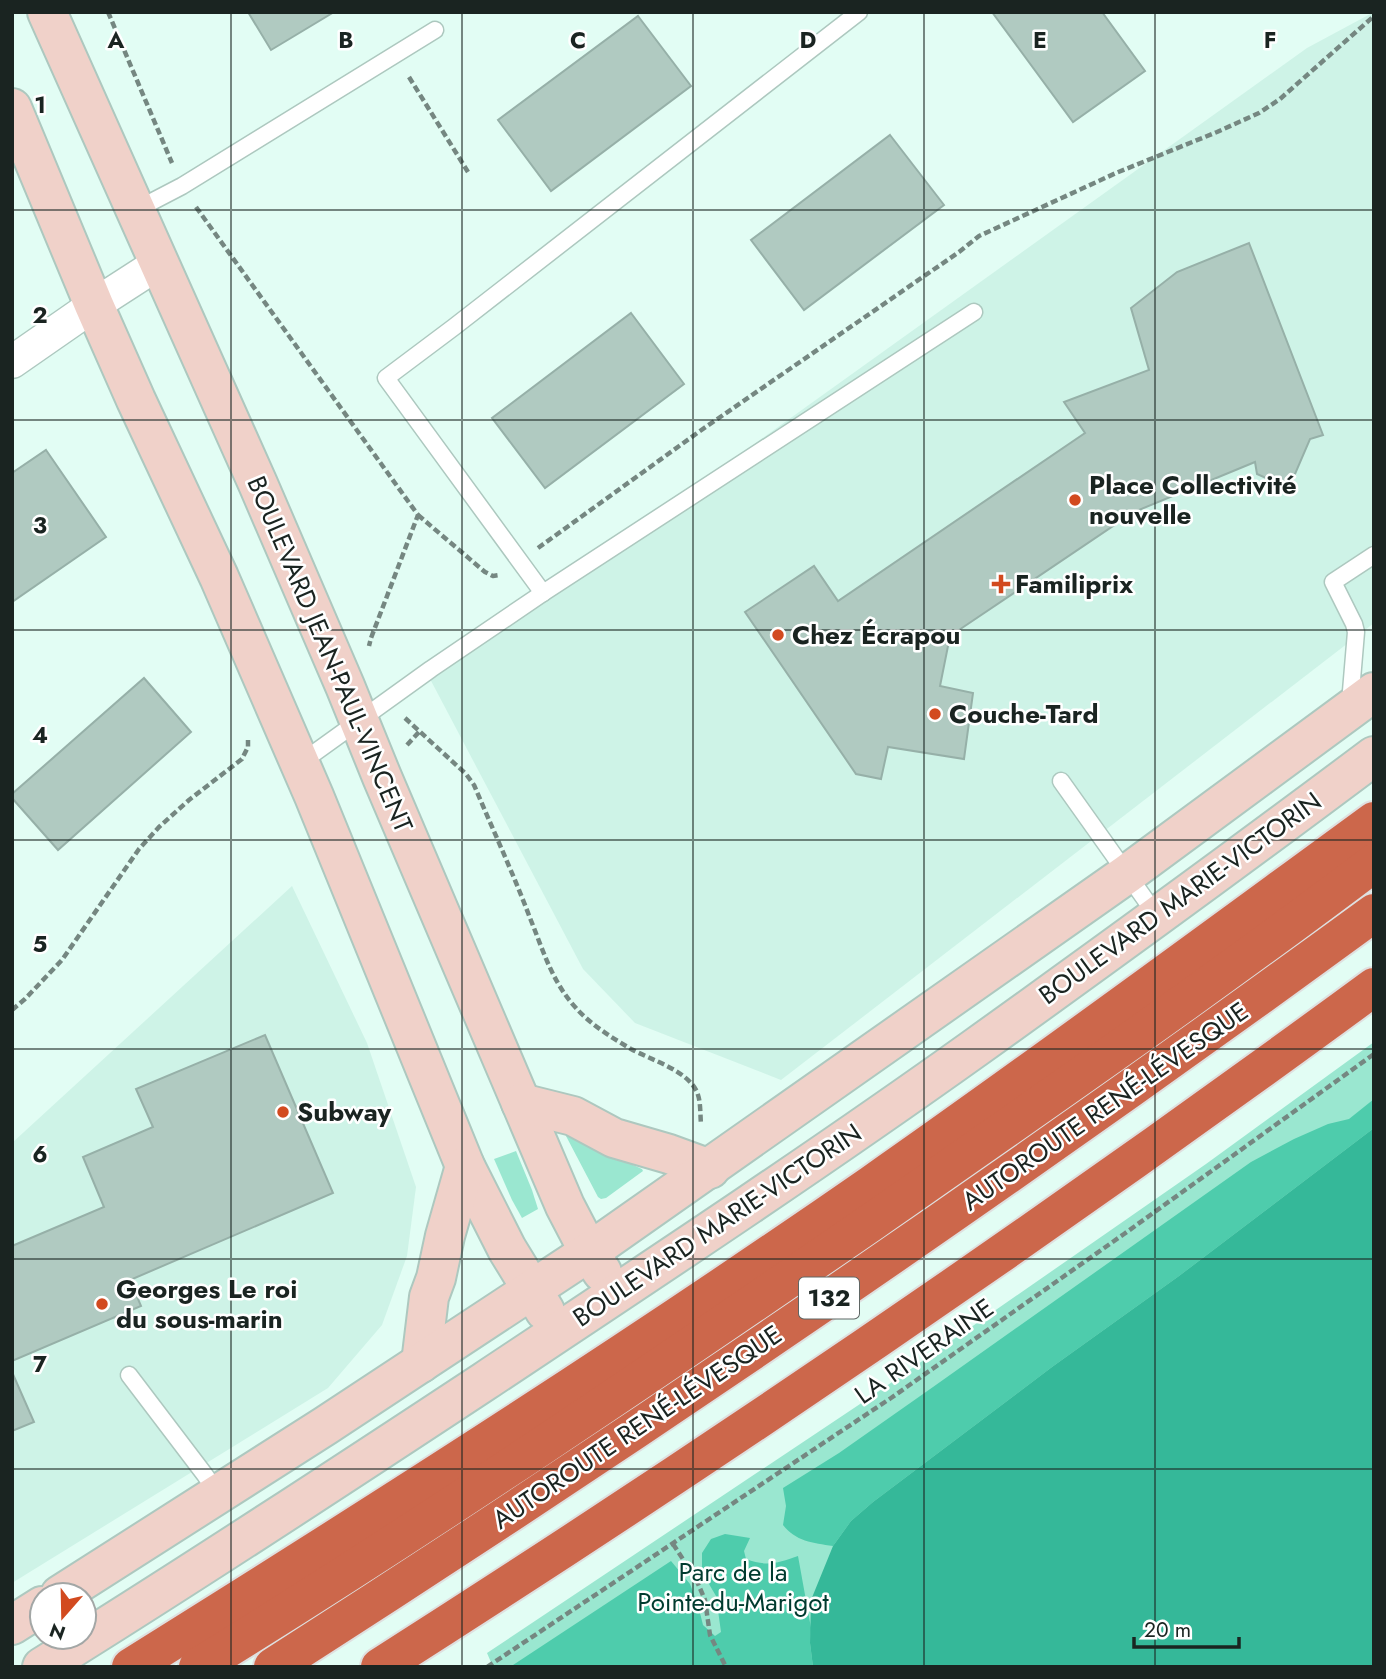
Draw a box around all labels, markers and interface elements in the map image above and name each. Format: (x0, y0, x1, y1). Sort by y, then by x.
text: A (107, 23, 125, 57)
text: B (338, 23, 354, 57)
text: C (570, 23, 586, 57)
text: D (800, 23, 817, 57)
text: E (1033, 23, 1047, 57)
text: F (1264, 23, 1276, 57)
text: 1 (34, 88, 46, 122)
text: 2 (32, 298, 48, 332)
place label: Place Collectivité nouvelle (1089, 466, 1297, 534)
street label: BOULEVARD JEAN-PAUL-VINCENT (238, 470, 422, 838)
marker: Place Collectivité nouvelle (1067, 492, 1083, 508)
text: 3 (33, 508, 47, 542)
place label: Familiprix (1015, 565, 1133, 603)
marker: Familiprix (993, 576, 1009, 592)
place label: Chez Écrapou (792, 616, 960, 654)
marker: Chez Écrapou (770, 627, 786, 643)
place label: Couche-Tard (949, 695, 1099, 733)
marker: Couche-Tard (927, 706, 943, 722)
text: 4 (32, 718, 48, 752)
street label: BOULEVARD MARIE-VICTORIN (1031, 782, 1329, 1014)
text: 5 (33, 927, 47, 961)
street label: AUTOROUTE RENÉ-LÉVESQUE (954, 992, 1256, 1220)
place label: Subway (297, 1093, 392, 1131)
marker: Subway (275, 1104, 291, 1120)
street label: BOULEVARD MARIE-VICTORIN (565, 1114, 869, 1336)
text: 6 (32, 1137, 48, 1171)
place label: Georges Le roi du sous-marin (116, 1270, 297, 1338)
road number: 132 (799, 1278, 859, 1318)
street label: LA RIVERAINE (847, 1289, 1001, 1413)
marker: Georges Le roi du sous-marin (94, 1296, 110, 1312)
street label: AUTOROUTE RENÉ-LÉVESQUE (485, 1316, 789, 1538)
text: 7 (33, 1347, 47, 1381)
park label: Parc de la Pointe-du-Marigot (637, 1553, 830, 1621)
north arrow (28, 1581, 98, 1651)
scale bar (1134, 1606, 1239, 1650)
text: 20 m (1144, 1615, 1191, 1645)
text: N (46, 1616, 69, 1647)

